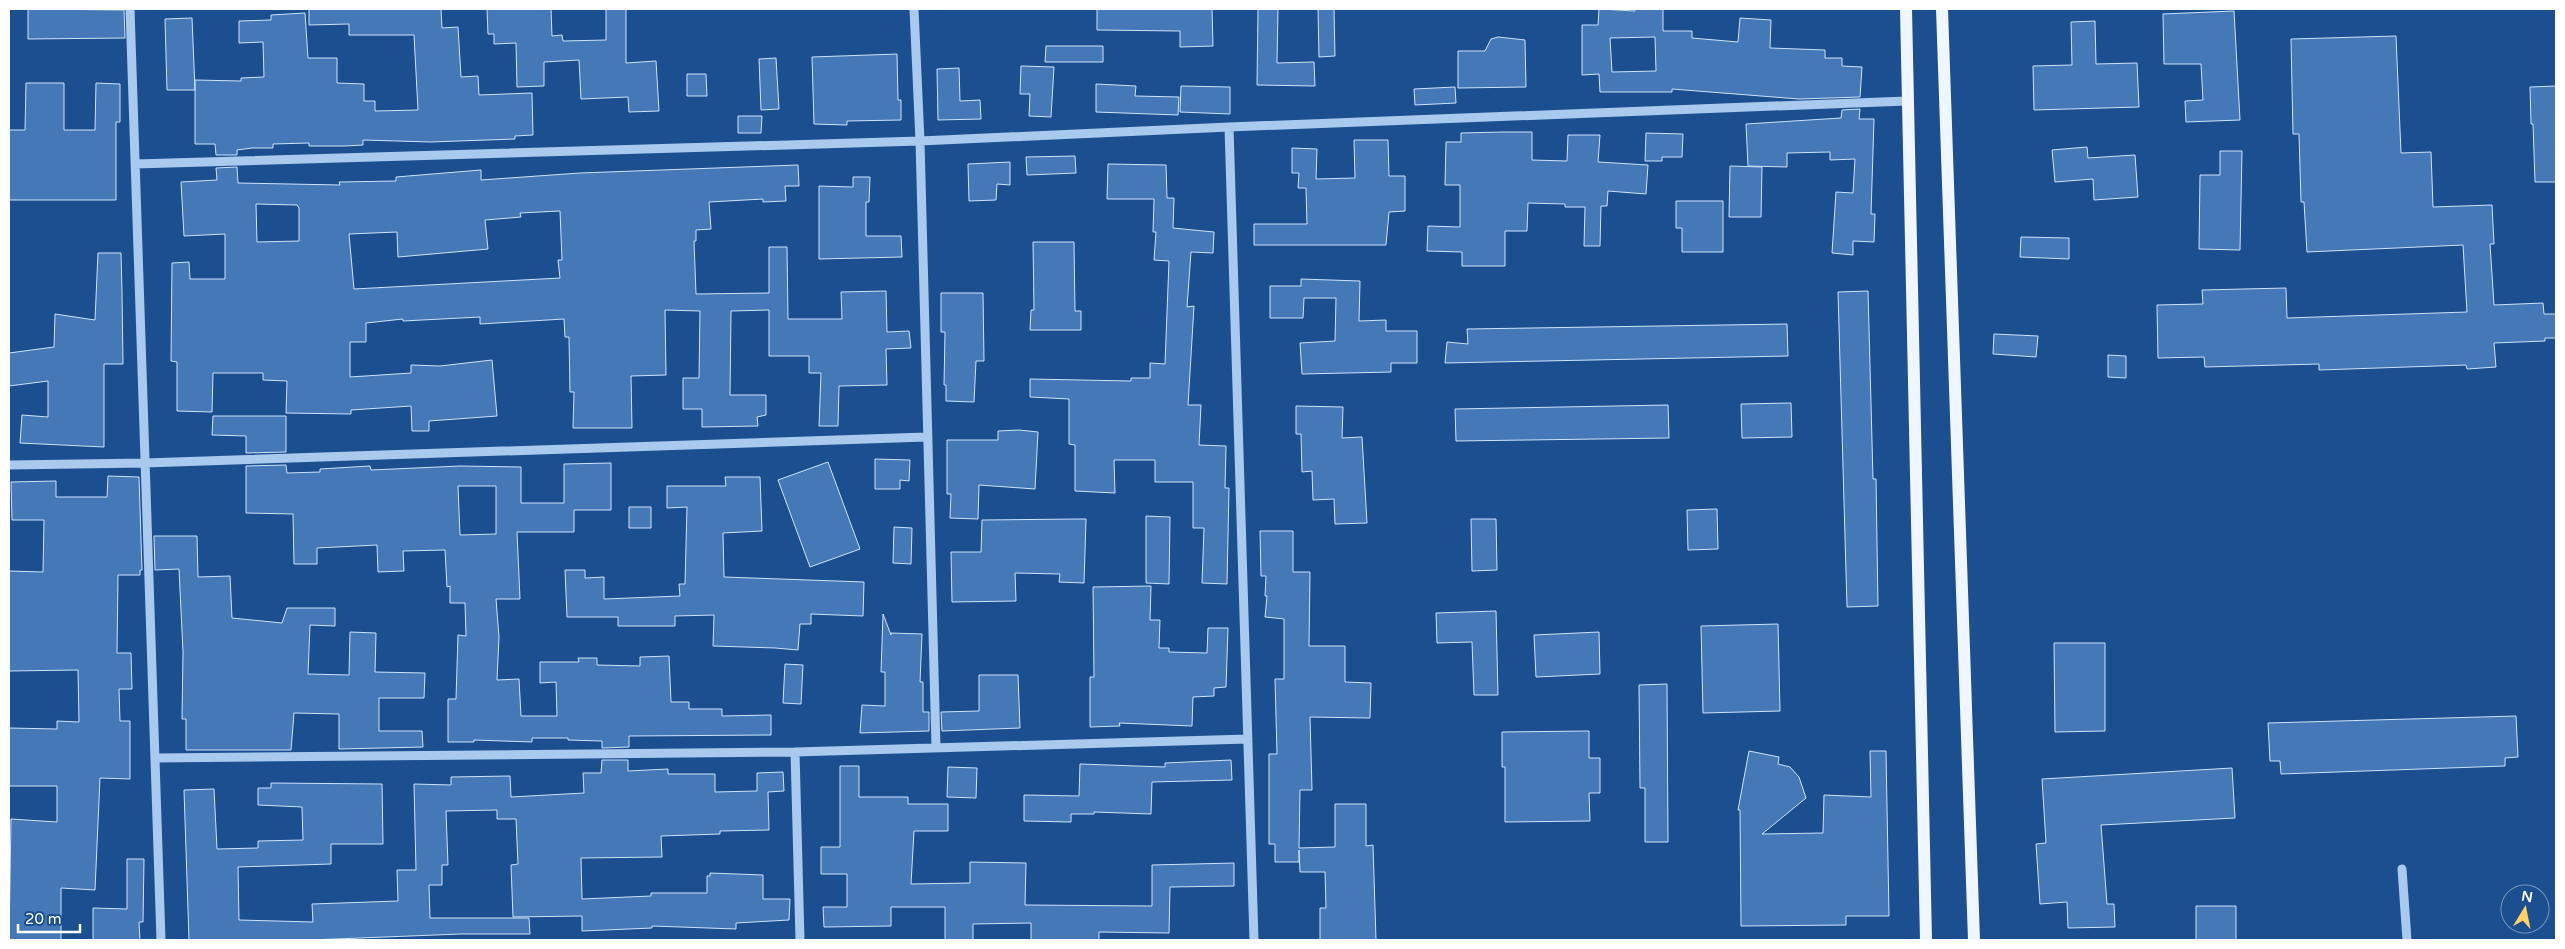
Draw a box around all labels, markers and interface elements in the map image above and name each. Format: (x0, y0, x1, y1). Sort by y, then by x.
north arrow (2500, 884, 2550, 934)
text: N (2520, 887, 2534, 906)
scale bar (18, 902, 80, 934)
text: 20 m (25, 910, 62, 928)

